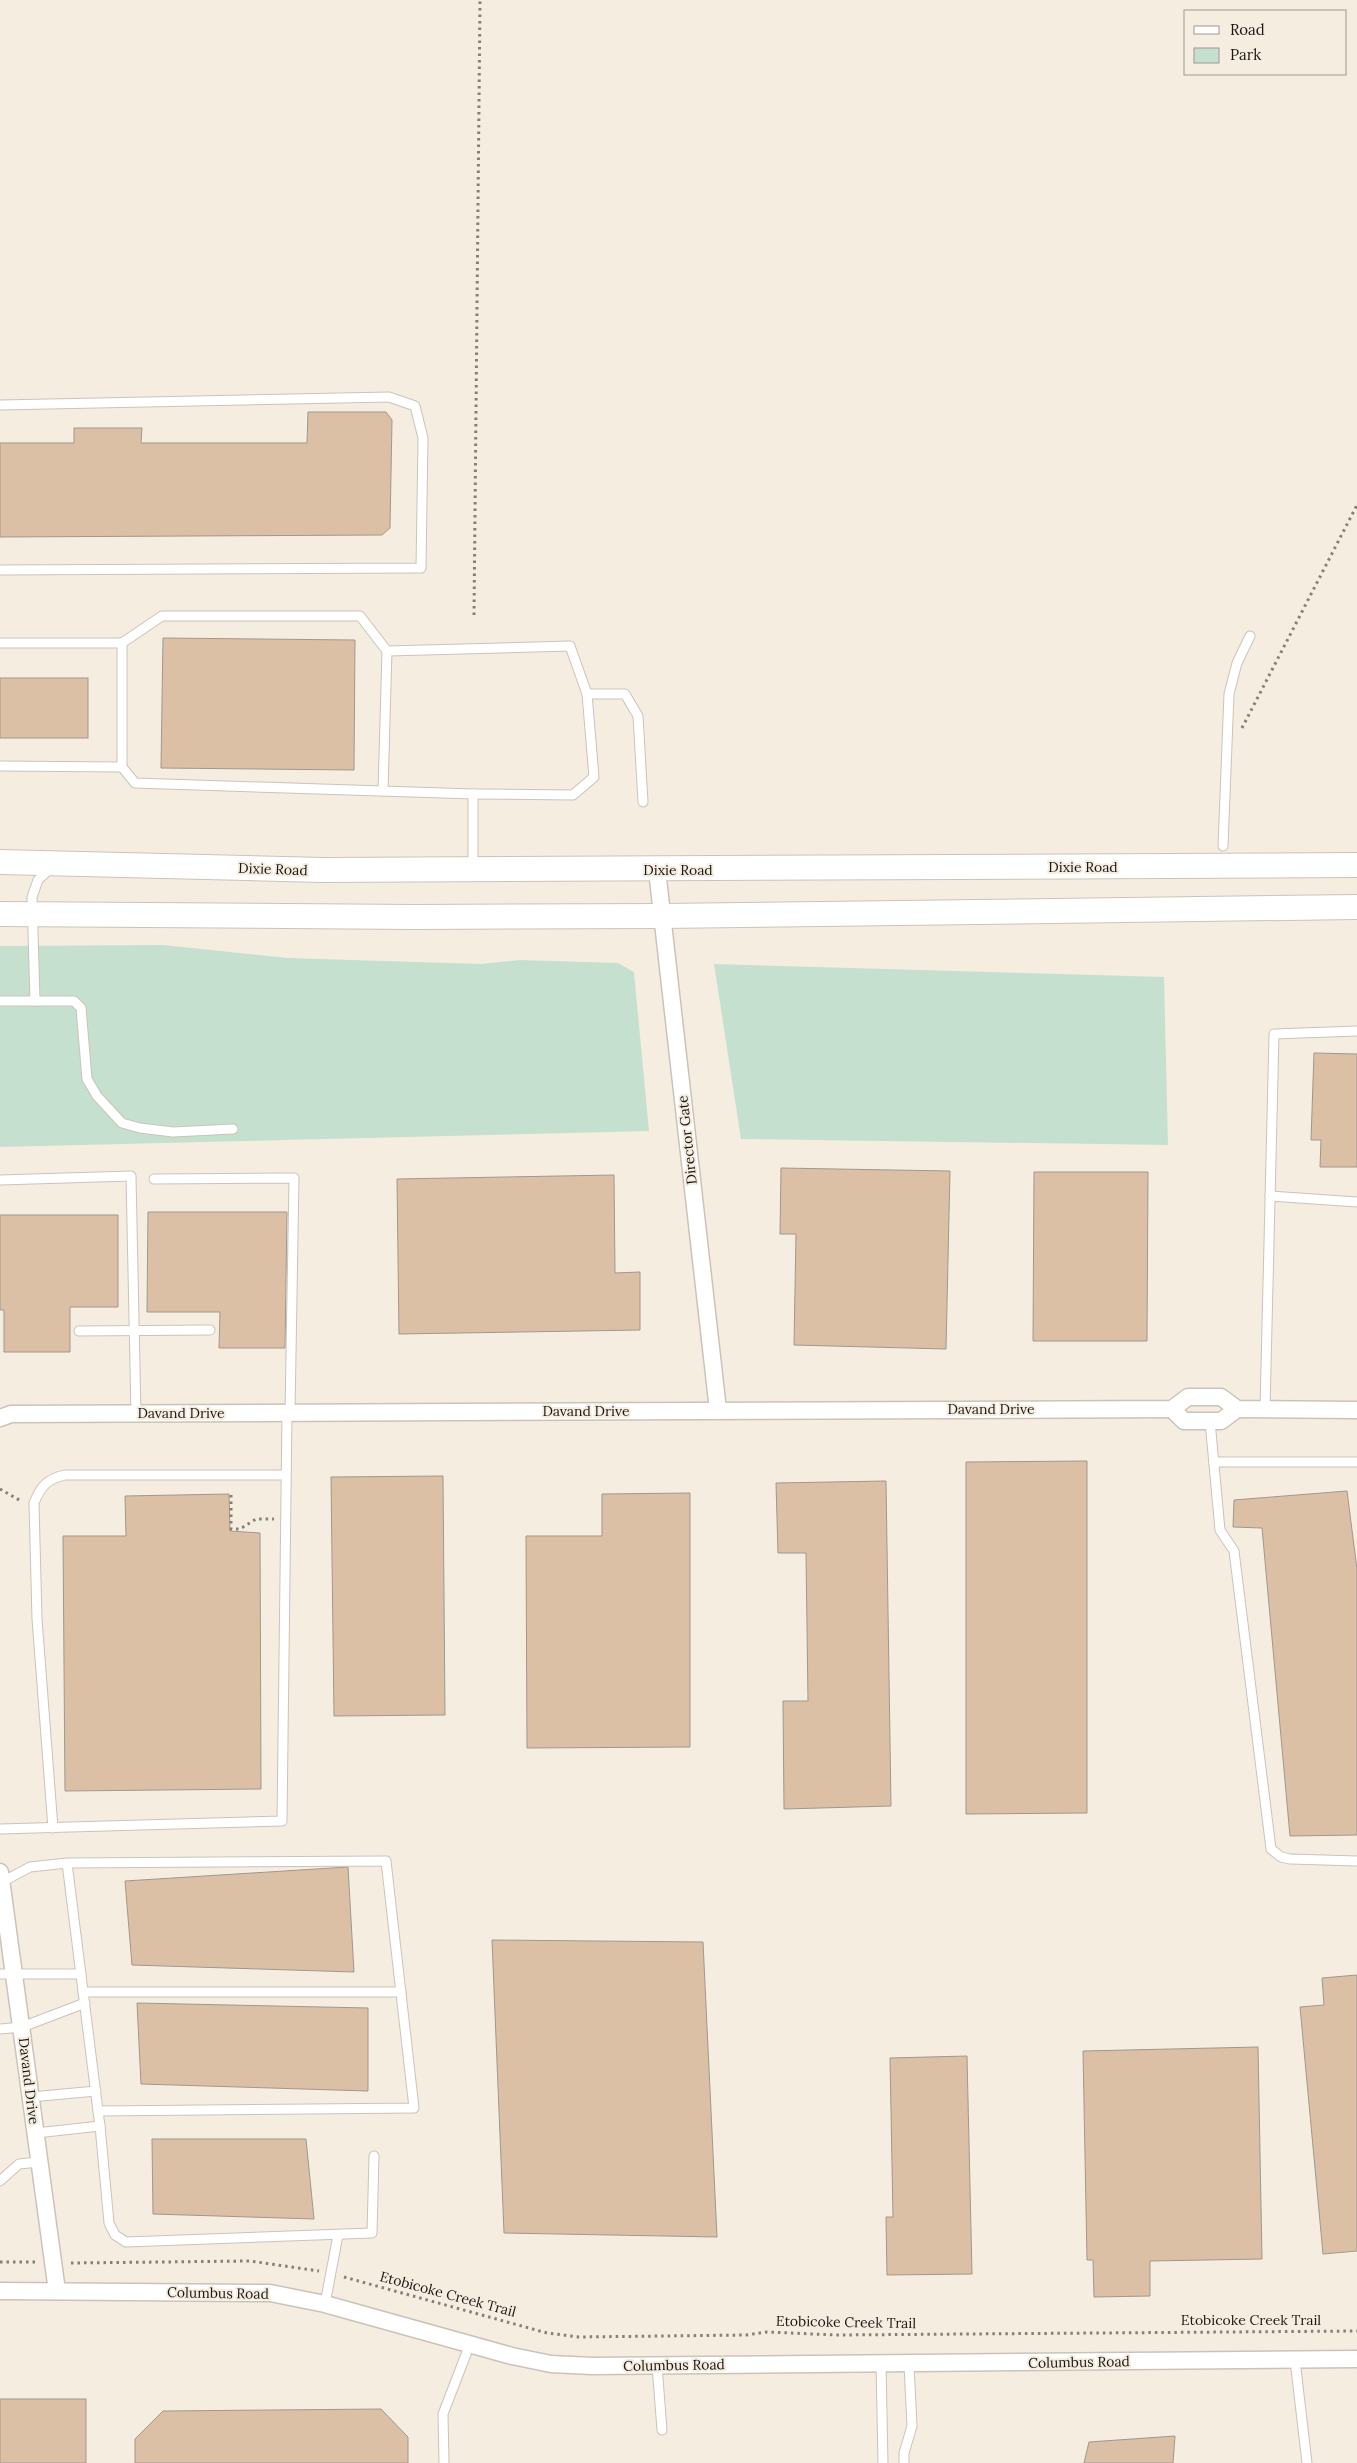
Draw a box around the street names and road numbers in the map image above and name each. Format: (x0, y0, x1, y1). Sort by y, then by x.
street label: Dixie Road (1048, 858, 1118, 876)
street label: Dixie Road (238, 859, 308, 879)
street label: Dixie Road (643, 861, 713, 879)
street label: Director Gate (673, 1094, 701, 1185)
street label: Davand Drive (947, 1400, 1035, 1418)
street label: Davand Drive (542, 1402, 630, 1420)
street label: Davand Drive (137, 1404, 225, 1422)
street label: Davand Drive (15, 2037, 43, 2126)
street label: Etobicoke Creek Trail (378, 2267, 518, 2321)
street label: Columbus Road (167, 2283, 269, 2303)
street label: Etobicoke Creek Trail (1181, 2311, 1321, 2329)
street label: Etobicoke Creek Trail (776, 2312, 916, 2332)
street label: Columbus Road (1028, 2352, 1130, 2372)
street label: Columbus Road (623, 2355, 725, 2375)

